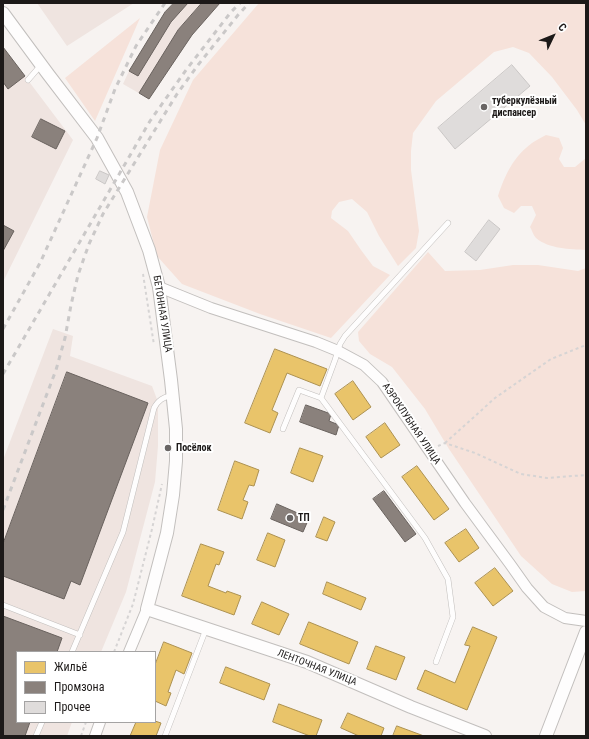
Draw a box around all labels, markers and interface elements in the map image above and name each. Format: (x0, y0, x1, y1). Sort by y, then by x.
north arrow (533, 16, 573, 56)
text: С (555, 21, 569, 34)
place label: туберкулёзный диспансер (492, 95, 557, 118)
marker: туберкулёзный диспансер (479, 102, 489, 112)
street label: БЕТОННАЯ УЛИЦА (150, 275, 174, 353)
street label: АЭРОКЛУБНАЯ УЛИЦА (379, 381, 443, 467)
place label: Посёлок (176, 442, 212, 454)
marker: Посёлок (163, 443, 173, 453)
place label: ТП (298, 512, 310, 524)
marker: ТП (285, 513, 295, 523)
street label: ЛЕНТОЧНАЯ УЛИЦА (276, 647, 358, 689)
legend (16, 651, 156, 723)
text: Жильё (54, 660, 87, 674)
text: Промзона (54, 680, 104, 694)
text: Прочее (54, 700, 90, 714)

